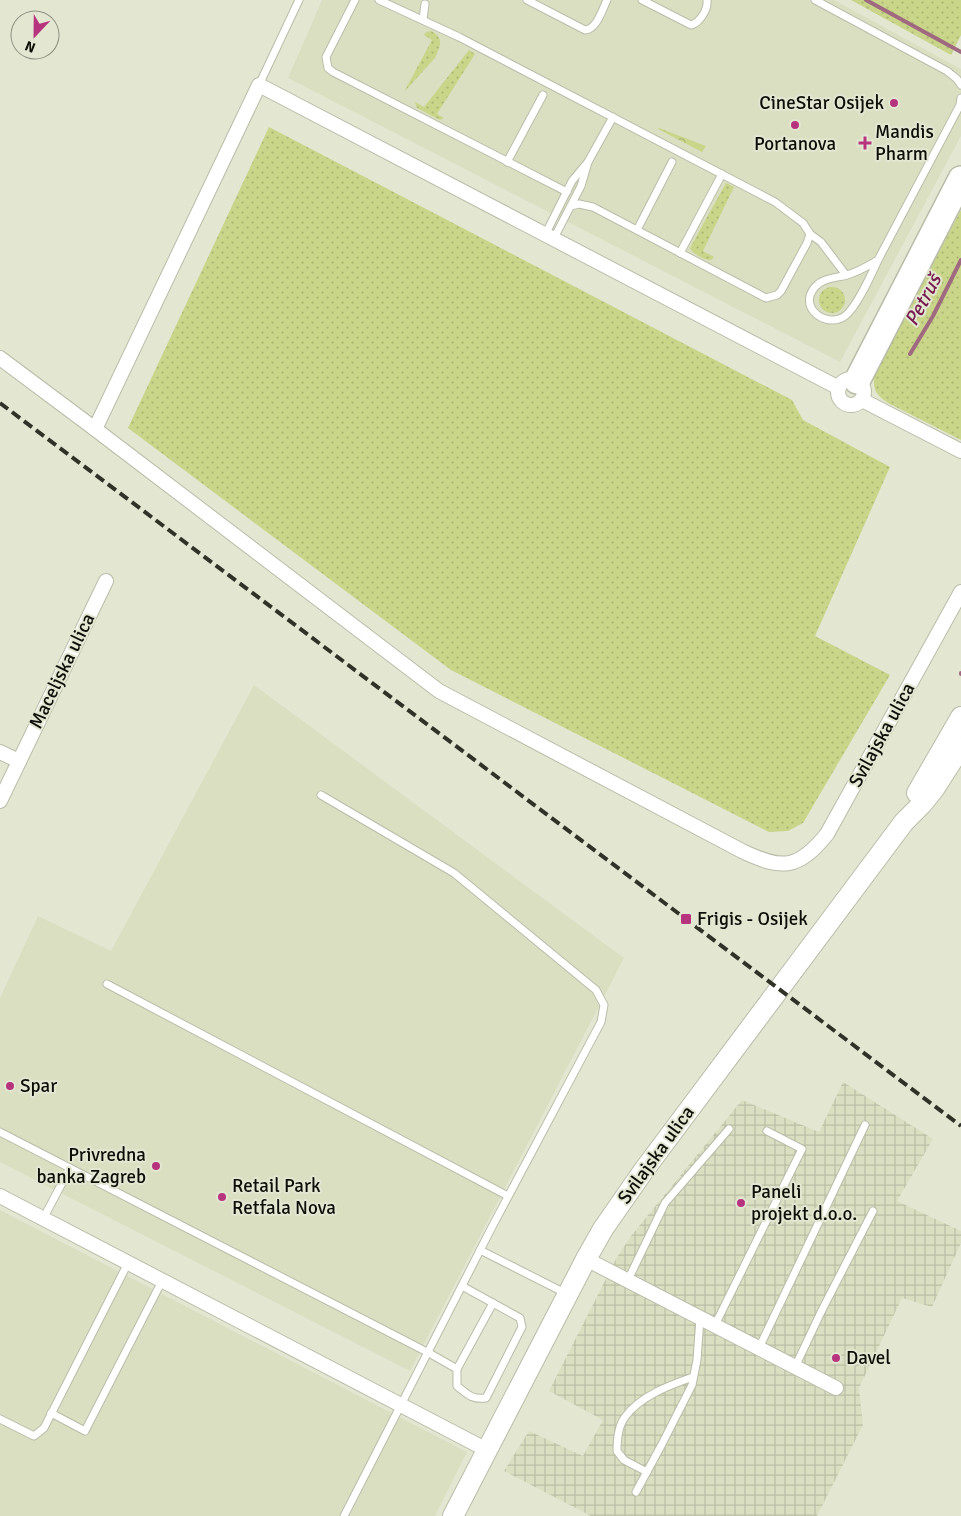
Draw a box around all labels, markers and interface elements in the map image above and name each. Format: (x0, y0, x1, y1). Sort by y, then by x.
north arrow (10, 10, 60, 60)
text: N (23, 37, 38, 56)
place label: CineStar Osijek (759, 91, 884, 115)
marker: CineStar Osijek (888, 97, 900, 109)
marker: Portanova (789, 119, 801, 131)
place label: Mandis Pharm (875, 120, 934, 166)
place label: Portanova (754, 132, 836, 156)
marker: Mandis Pharm (859, 137, 871, 149)
water label: Petruš (899, 268, 948, 330)
street label: Maceljska ulica (24, 609, 100, 733)
street label: Svilajska ulica (843, 679, 921, 791)
place label: Frigis - Osijek (697, 907, 808, 931)
marker: Frigis - Osijek (679, 912, 693, 926)
place label: Spar (20, 1074, 57, 1098)
marker: Spar (4, 1080, 16, 1092)
street label: Svilajska ulica (612, 1101, 700, 1209)
place label: Privredna banka Zagreb (37, 1143, 146, 1189)
marker: Privredna banka Zagreb (150, 1160, 162, 1172)
place label: Retail Park Retfala Nova (232, 1174, 336, 1220)
place label: Paneli projekt d.o.o. (751, 1180, 857, 1226)
marker: Retail Park Retfala Nova (216, 1191, 228, 1203)
marker: Paneli projekt d.o.o. (735, 1197, 747, 1209)
place label: Davel (846, 1346, 891, 1370)
marker: Davel (830, 1352, 842, 1364)

